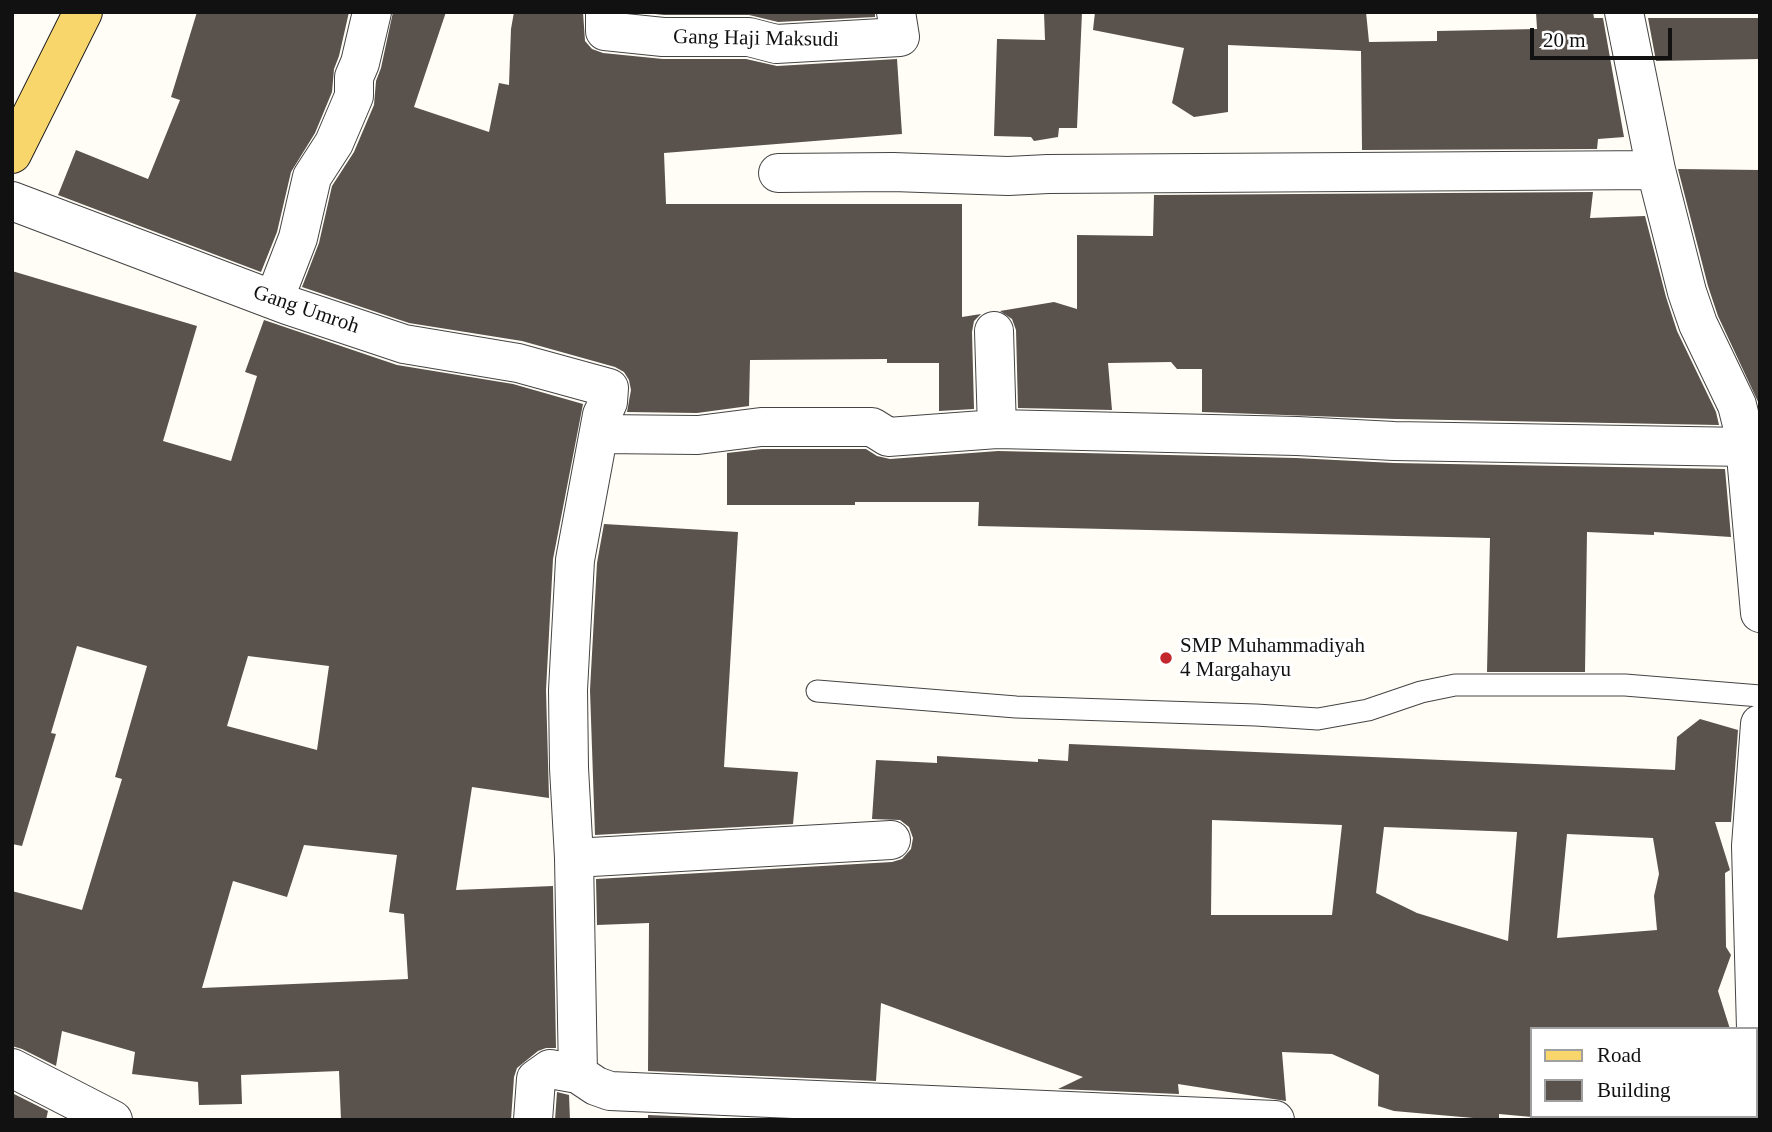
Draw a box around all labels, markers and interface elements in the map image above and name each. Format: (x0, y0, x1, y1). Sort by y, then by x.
scale bar (1534, 14, 1676, 58)
street label: Gang Haji Maksudi (673, 25, 839, 53)
text: 20 m (1543, 28, 1586, 52)
street label: Gang Umroh (250, 280, 362, 340)
place label: SMP Muhammadiyah 4 Margahayu (1180, 633, 1365, 683)
marker: SMP Muhammadiyah 4 Margahayu (1158, 650, 1174, 666)
legend (1530, 1027, 1758, 1118)
text: Road (1597, 1043, 1641, 1067)
text: Building (1597, 1078, 1671, 1102)

